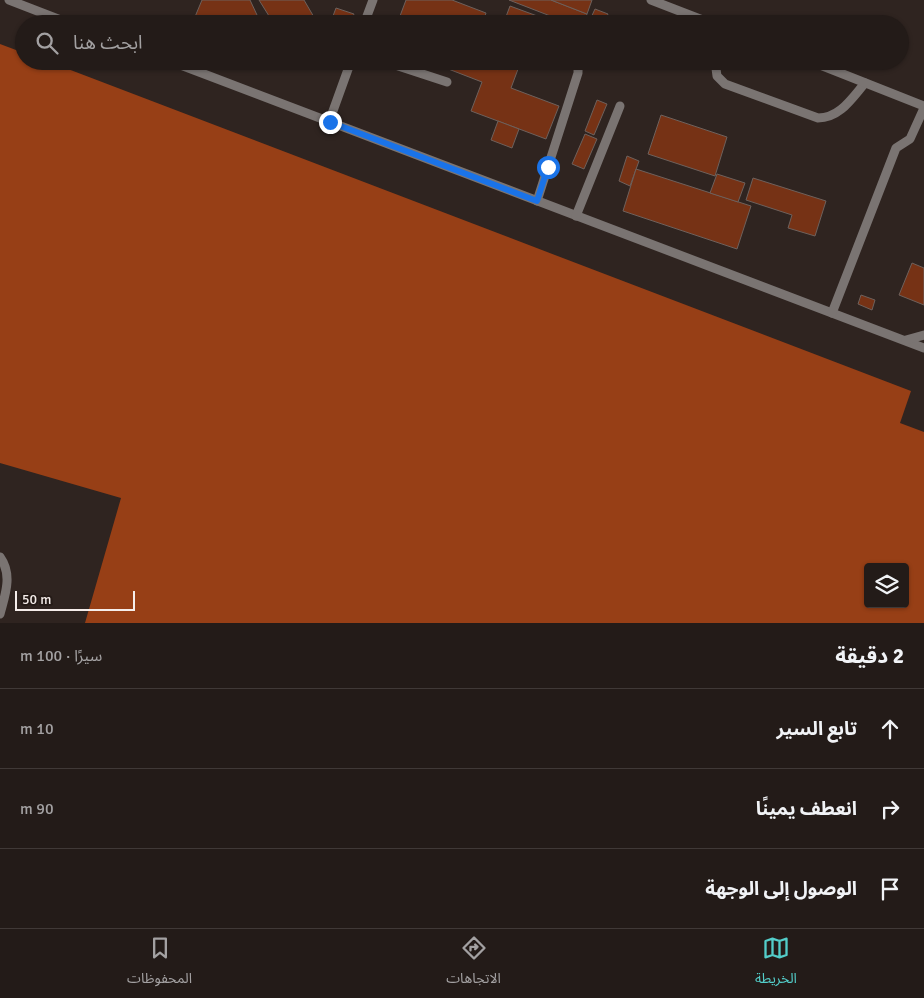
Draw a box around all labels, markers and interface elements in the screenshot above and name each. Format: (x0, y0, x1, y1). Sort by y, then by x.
search box (15, 15, 909, 70)
icon: search (33, 29, 61, 57)
text: ابحث هنا (73, 31, 143, 55)
route end (319, 111, 342, 134)
route start (537, 156, 560, 179)
map controls (864, 563, 909, 608)
button: layers (864, 563, 909, 608)
scale bar (15, 588, 135, 611)
text: 50 m (22, 591, 51, 608)
text: 2 دقيقة (835, 643, 904, 669)
text: سيرًا · 100 m (20, 646, 102, 666)
icon: ahead (876, 715, 904, 743)
text: تابع السير (777, 717, 857, 741)
text: 10 m (20, 719, 54, 739)
icon: right (876, 795, 904, 823)
text: انعطف يمينًا (756, 797, 857, 821)
text: 90 m (20, 799, 54, 819)
icon: arrive (876, 875, 904, 903)
text: الوصول إلى الوجهة (705, 877, 857, 901)
tab: المحفوظات (127, 934, 192, 993)
tab: الاتجاهات (446, 934, 501, 993)
tab: الخريطة (755, 934, 797, 993)

